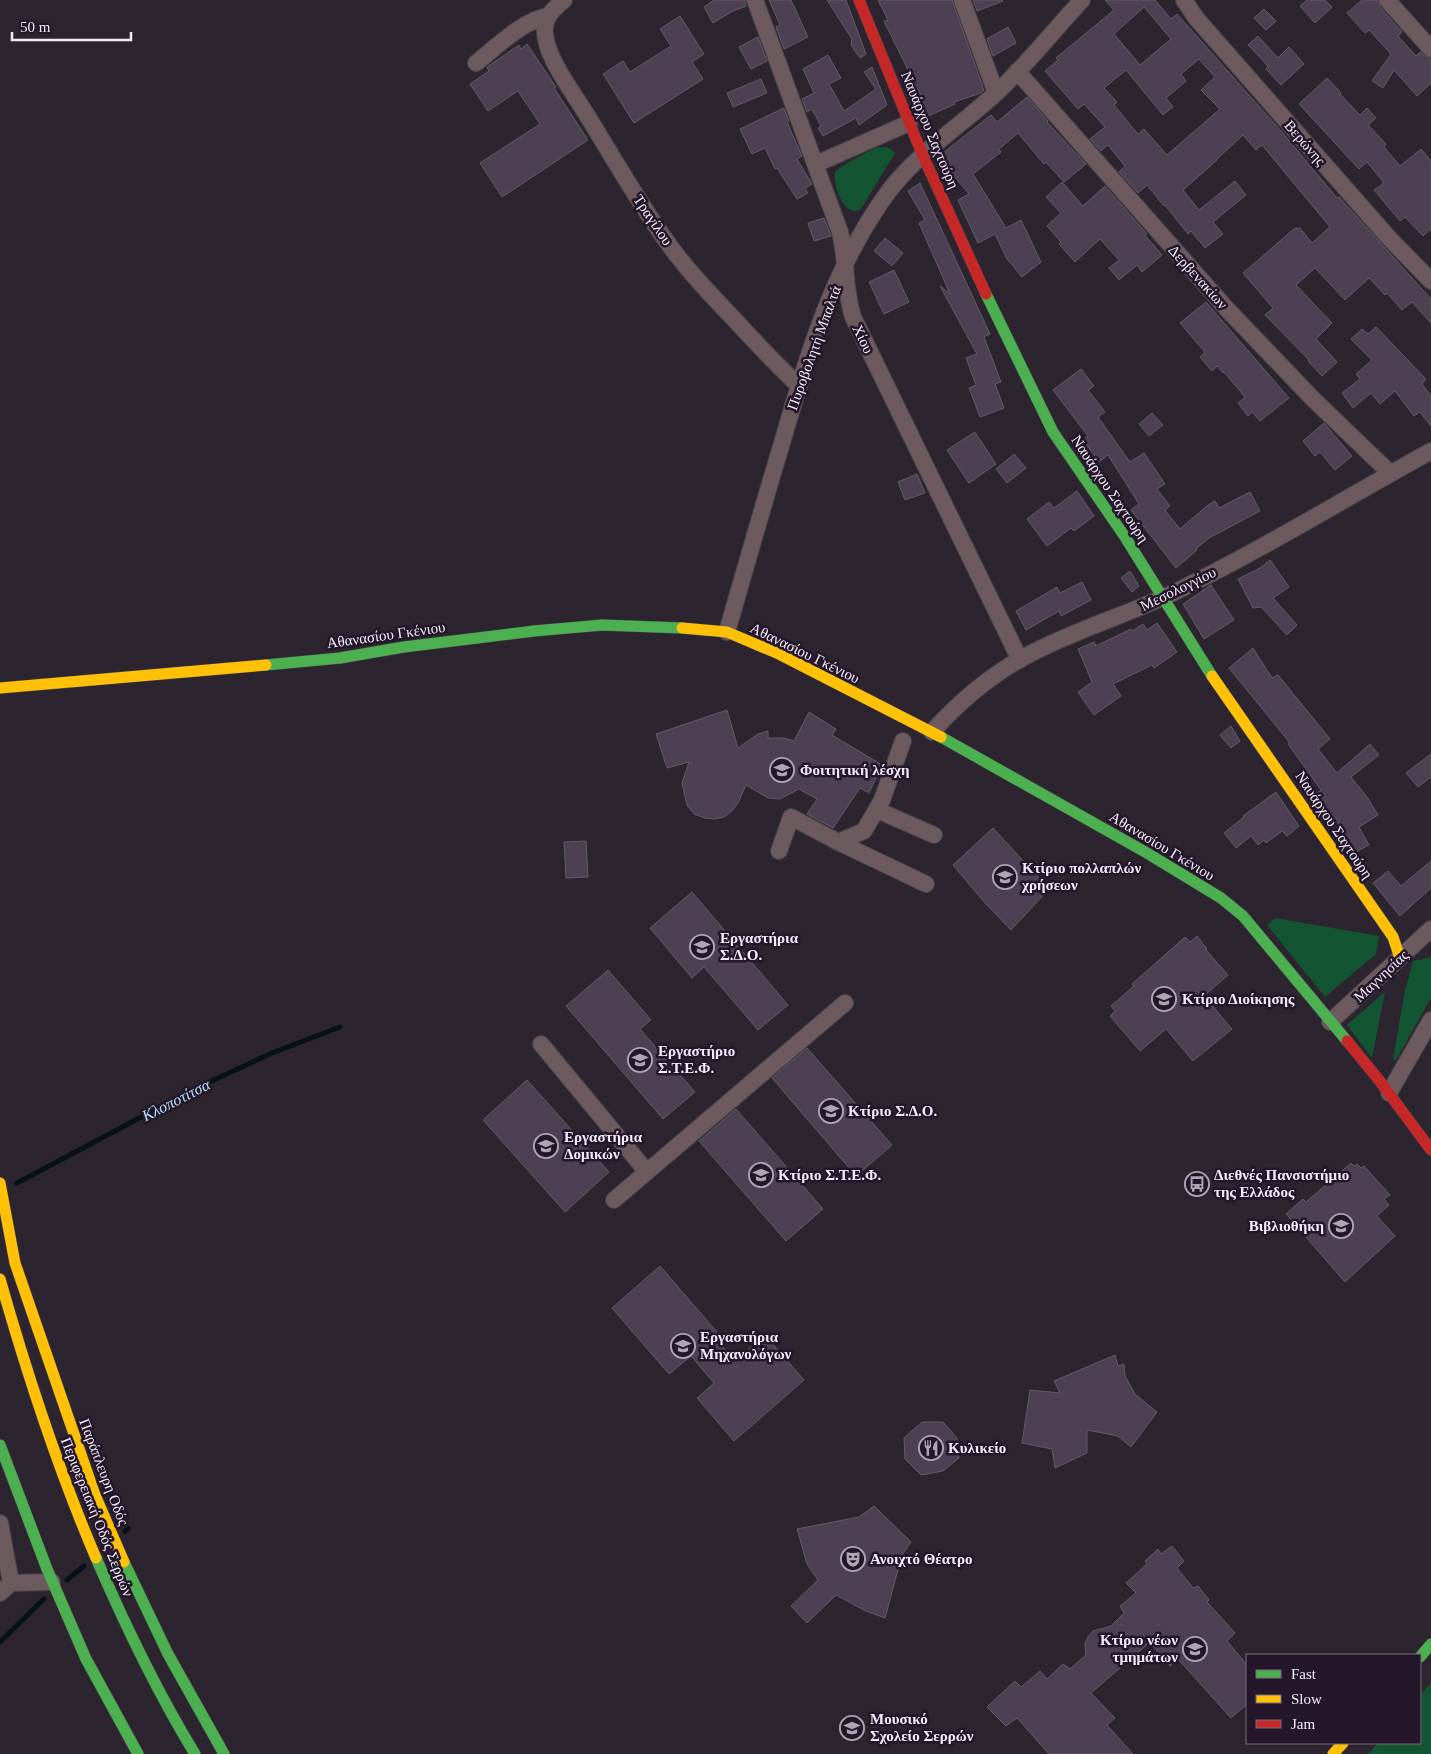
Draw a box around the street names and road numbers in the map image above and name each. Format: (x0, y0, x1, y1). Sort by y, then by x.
street label: Ναυάρχου Σαχτούρη (898, 69, 962, 191)
street label: Βερώνης (1281, 117, 1329, 169)
street label: Τραγίλου (630, 192, 676, 248)
street label: Δερβενακίων (1165, 242, 1231, 312)
street label: Πυροβολητή Μπαλτά (784, 284, 844, 412)
street label: Χίου (849, 322, 877, 356)
street label: Ναυάρχου Σαχτούρη (1068, 432, 1152, 546)
street label: Μεσολογγίου (1138, 564, 1218, 614)
street label: Αθανασίου Γκένιου (326, 619, 446, 651)
street label: Αθανασίου Γκένιου (748, 620, 862, 686)
street label: Ναυάρχου Σαχτούρη (1292, 768, 1376, 882)
street label: Αθανασίου Γκένιου (1107, 808, 1217, 884)
street label: Μαγνησίας (1351, 947, 1412, 1005)
street label: Παράπλευρη Οδός (76, 1416, 132, 1528)
street label: Περιφερειακή Οδός Σερρών (58, 1435, 136, 1599)

